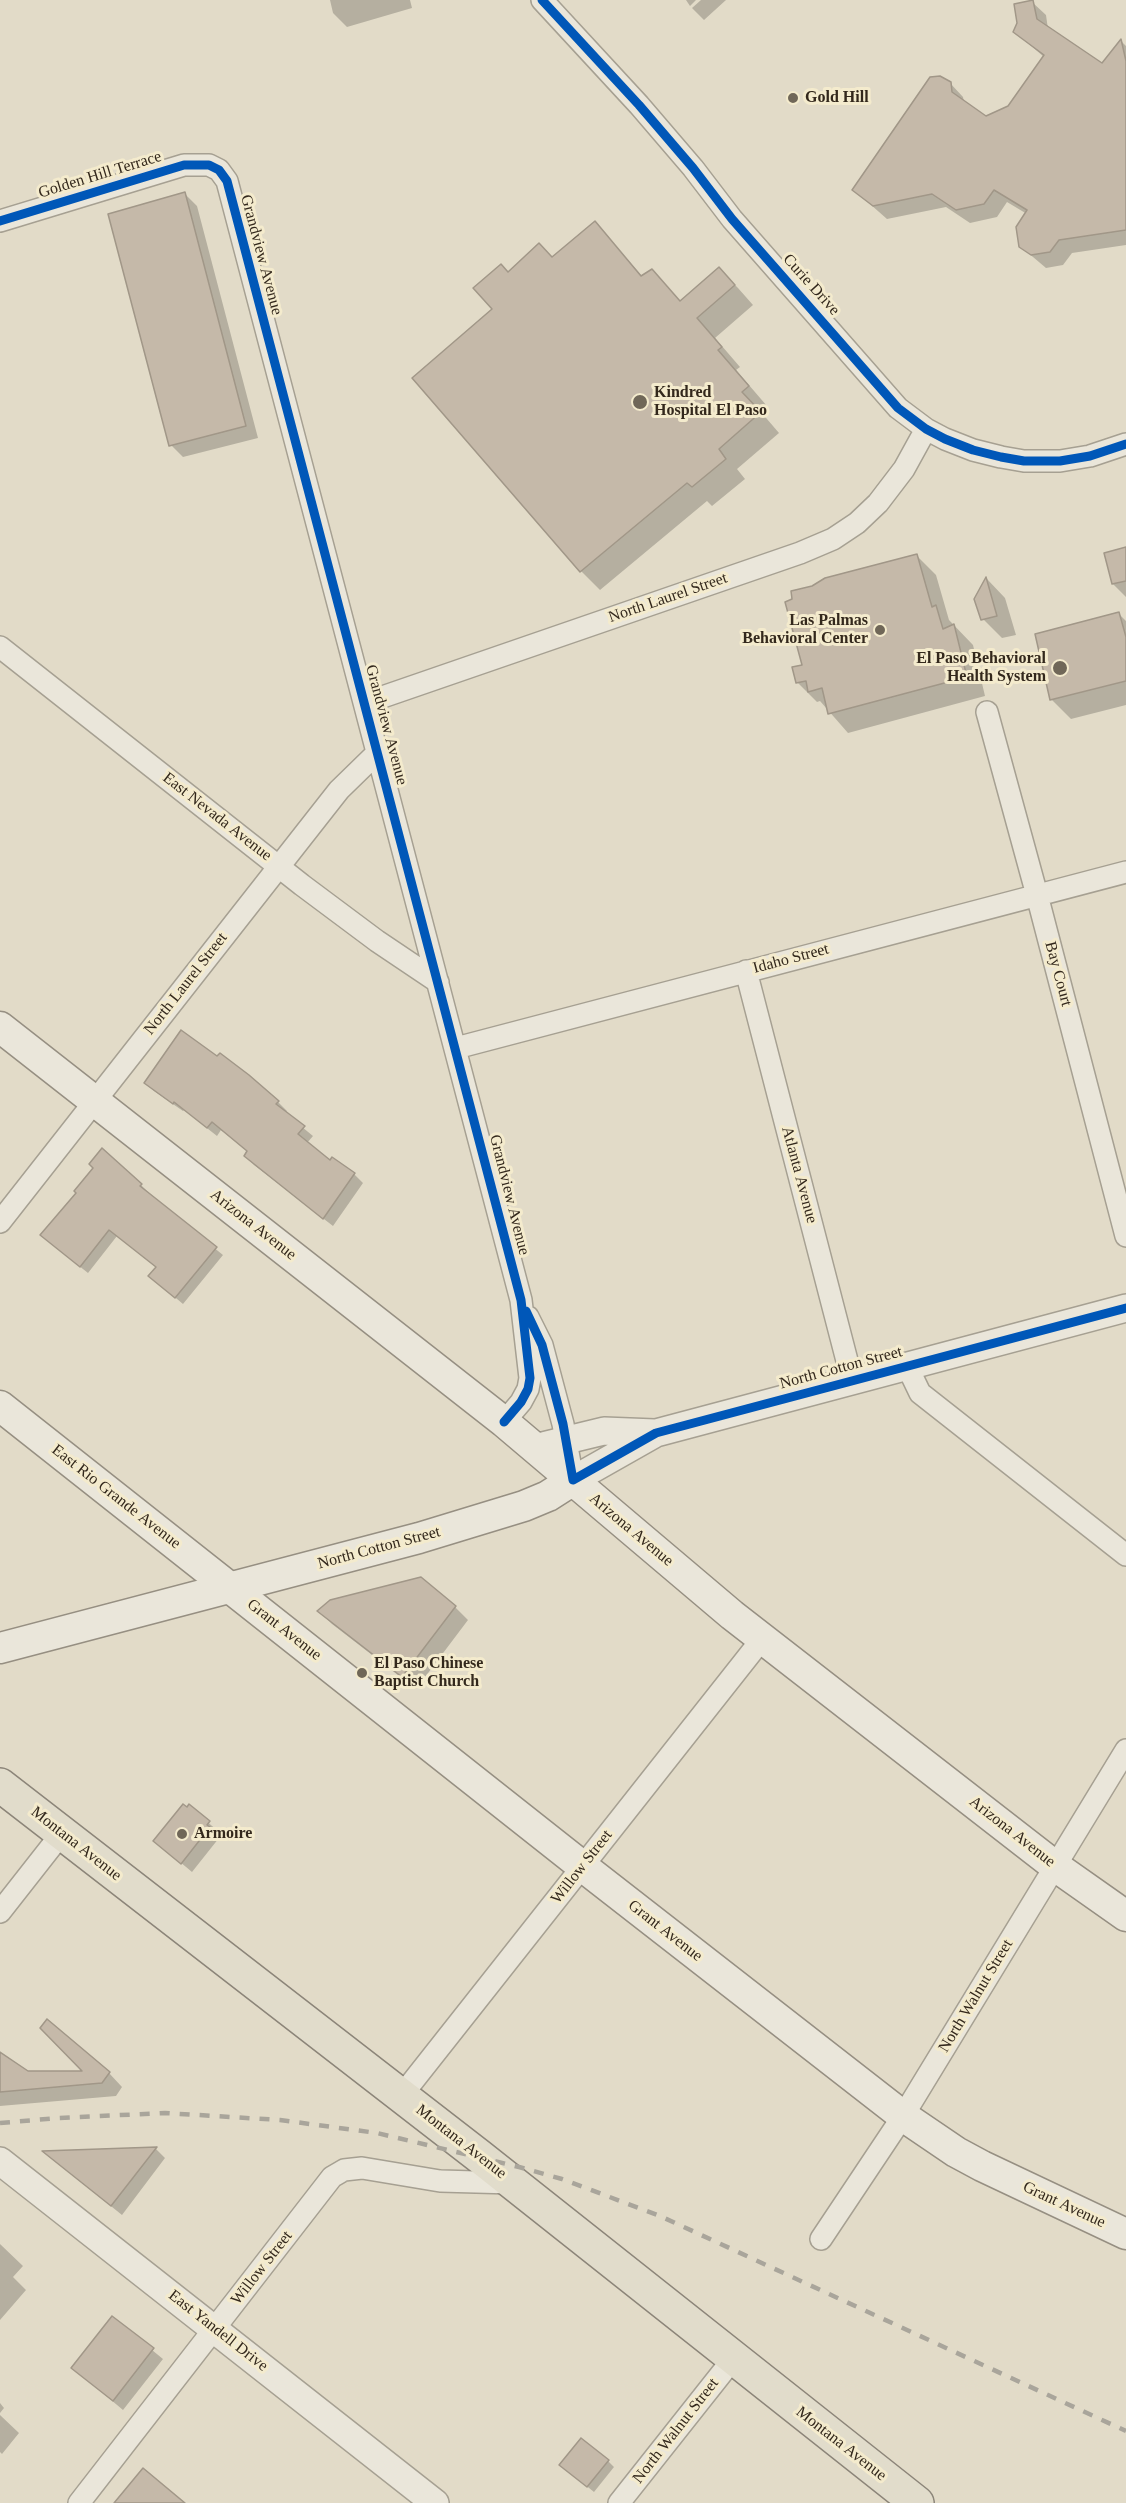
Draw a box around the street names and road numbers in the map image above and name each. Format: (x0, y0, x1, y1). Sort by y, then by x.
street label: Golden Hill Terrace (36, 147, 164, 203)
street label: Grandview Avenue (236, 193, 286, 317)
street label: Curie Drive (778, 250, 844, 320)
street label: North Laurel Street (606, 569, 730, 627)
street label: Grandview Avenue (361, 663, 411, 787)
street label: East Nevada Avenue (159, 769, 275, 865)
street label: North Laurel Street (140, 929, 232, 1039)
street label: Idaho Street (751, 940, 831, 978)
street label: Bay Court (1040, 940, 1076, 1008)
street label: Atlanta Avenue (777, 1124, 821, 1226)
street label: Grandview Avenue (485, 1133, 533, 1257)
street label: Arizona Avenue (206, 1185, 300, 1265)
street label: North Cotton Street (778, 1342, 904, 1394)
street label: East Rio Grande Avenue (48, 1441, 184, 1553)
street label: Arizona Avenue (585, 1489, 677, 1571)
street label: North Cotton Street (316, 1522, 442, 1574)
street label: Grant Avenue (243, 1595, 325, 1665)
street label: Arizona Avenue (965, 1792, 1059, 1872)
street label: Montana Avenue (27, 1803, 125, 1885)
street label: Willow Street (547, 1826, 617, 1908)
street label: Grant Avenue (624, 1896, 706, 1966)
street label: North Walnut Street (935, 1936, 1017, 2056)
street label: Montana Avenue (412, 2101, 510, 2183)
street label: Grant Avenue (1020, 2177, 1108, 2233)
street label: Willow Street (227, 2227, 297, 2309)
street label: East Yandell Drive (164, 2286, 272, 2376)
street label: North Walnut Street (629, 2374, 723, 2488)
street label: Montana Avenue (792, 2403, 890, 2485)

